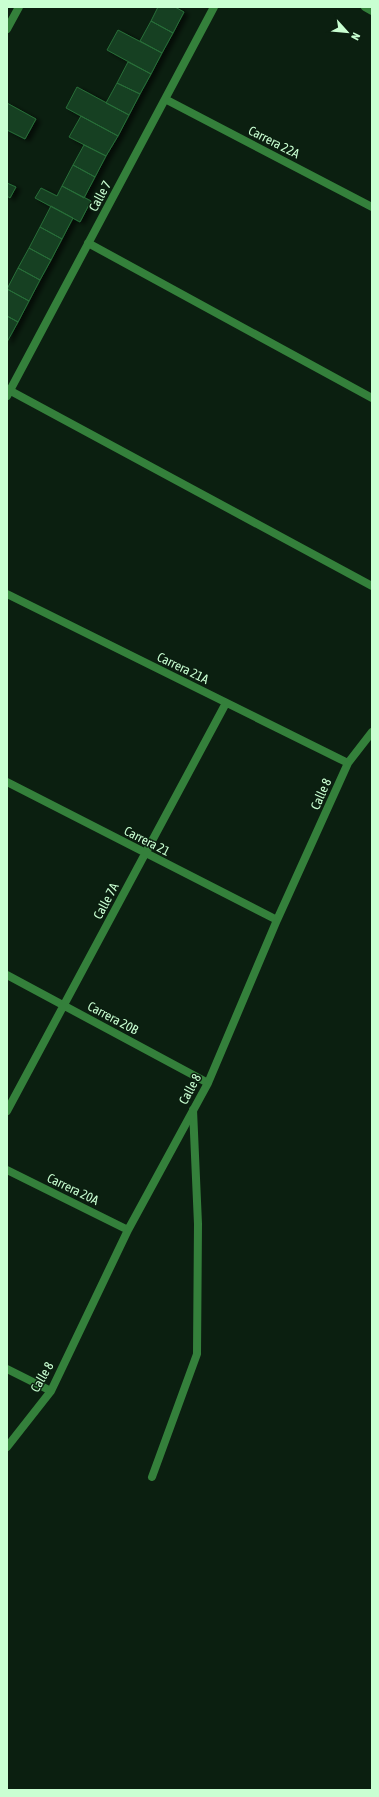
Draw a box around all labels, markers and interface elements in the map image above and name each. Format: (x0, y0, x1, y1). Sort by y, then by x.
north arrow (327, 12, 367, 52)
text: N (349, 31, 363, 42)
street label: Carrera 22A (246, 123, 303, 162)
street label: Calle 7 (86, 178, 114, 214)
street label: Carrera 21A (155, 649, 212, 687)
street label: Calle 8 (308, 776, 334, 812)
street label: Carrera 21 (122, 823, 172, 859)
street label: Calle 7A (90, 880, 122, 922)
street label: Carrera 20B (85, 998, 142, 1038)
street label: Calle 8 (176, 1071, 204, 1107)
street label: Carrera 20A (45, 1170, 102, 1208)
street label: Calle 8 (27, 1359, 57, 1395)

